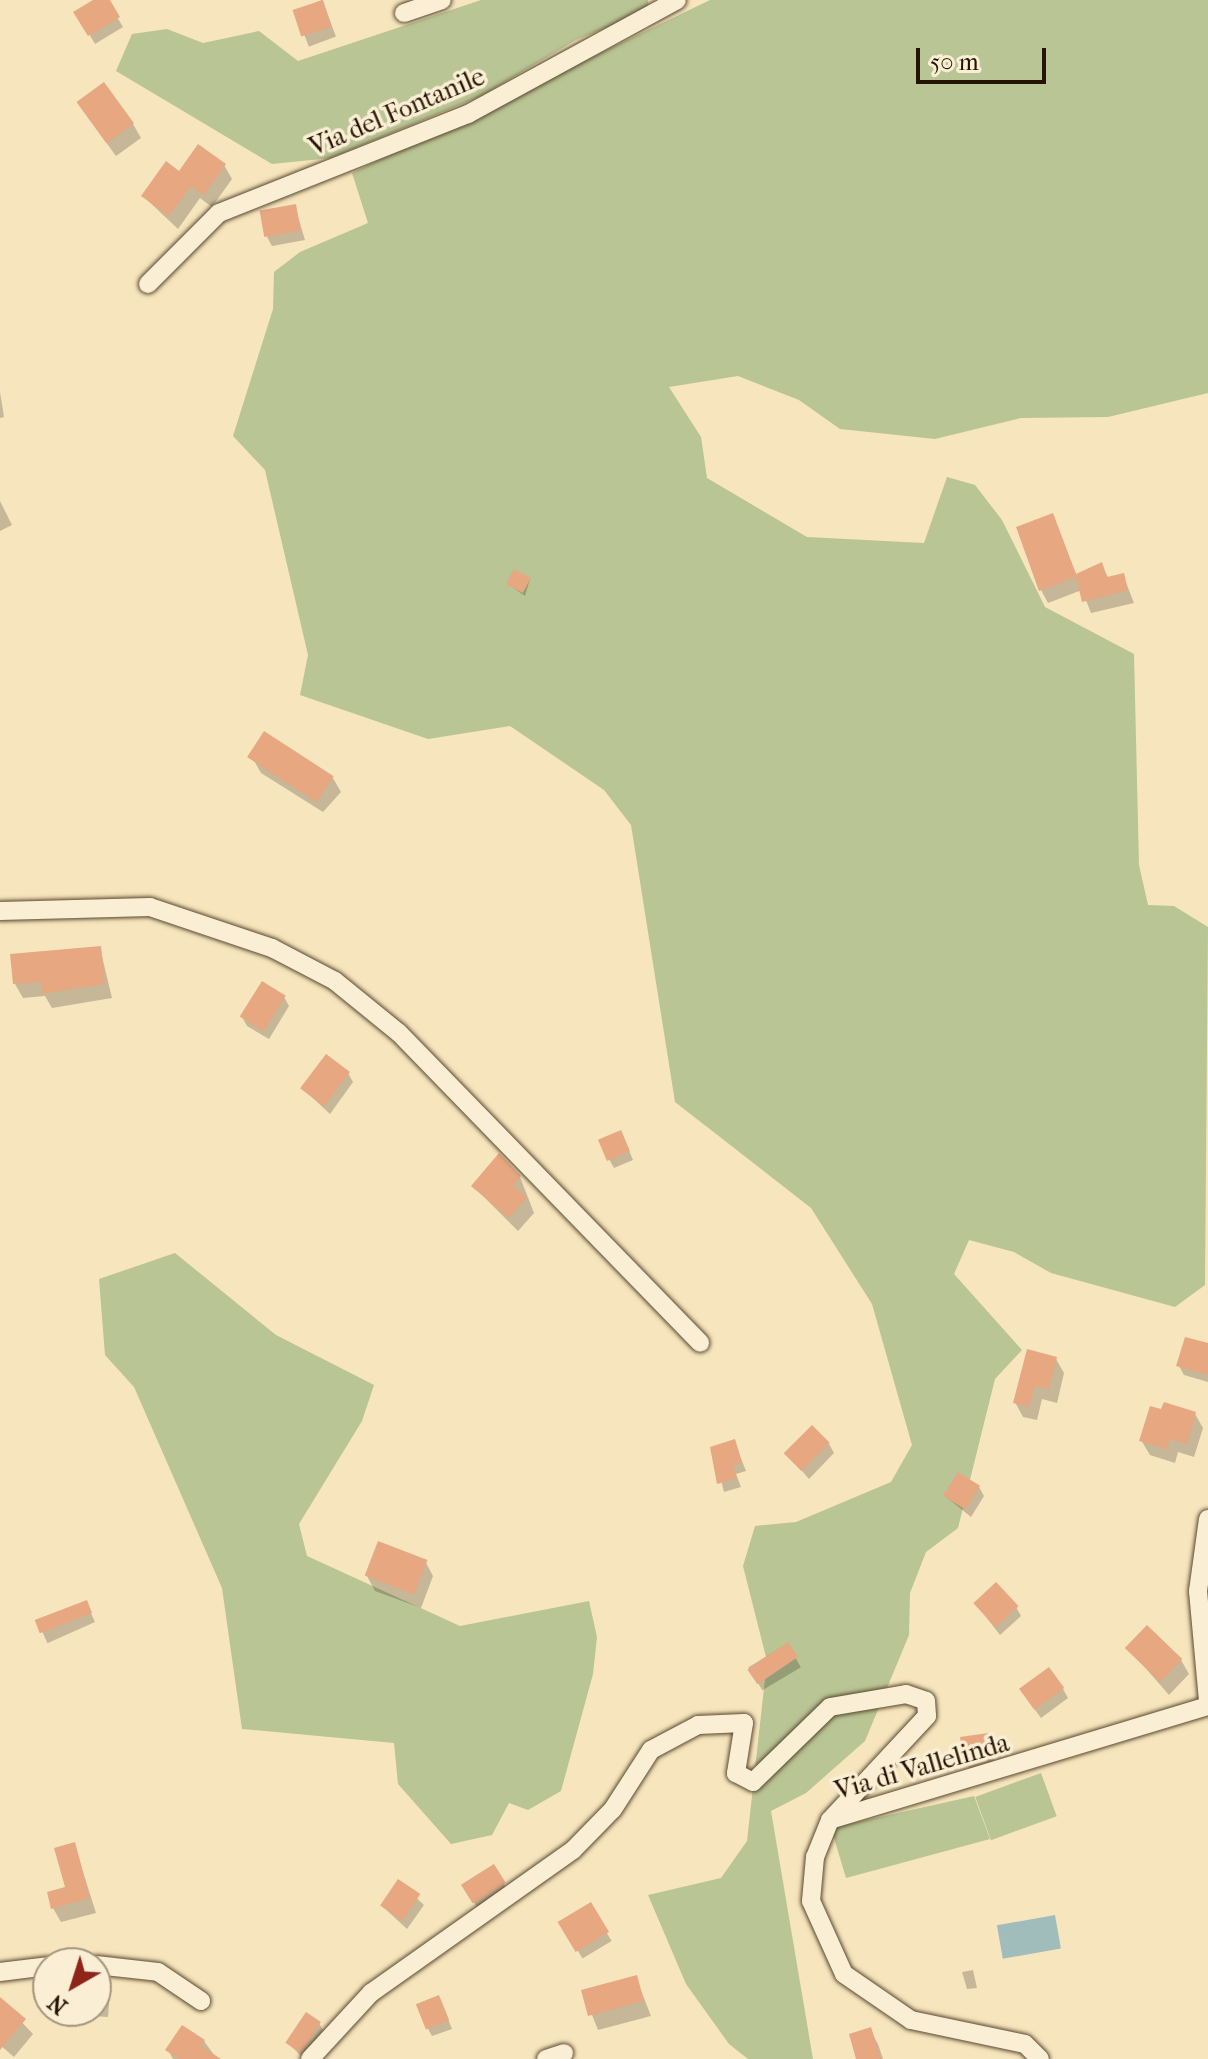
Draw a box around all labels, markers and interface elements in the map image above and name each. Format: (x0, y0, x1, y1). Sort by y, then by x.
scale bar (920, 32, 1050, 82)
text: 50 m (930, 48, 979, 76)
street label: Via del Fontanile (305, 61, 489, 163)
street label: Via di Vallelinda (831, 1727, 1013, 1807)
north arrow (32, 1947, 112, 2027)
text: N (43, 1989, 73, 2019)

